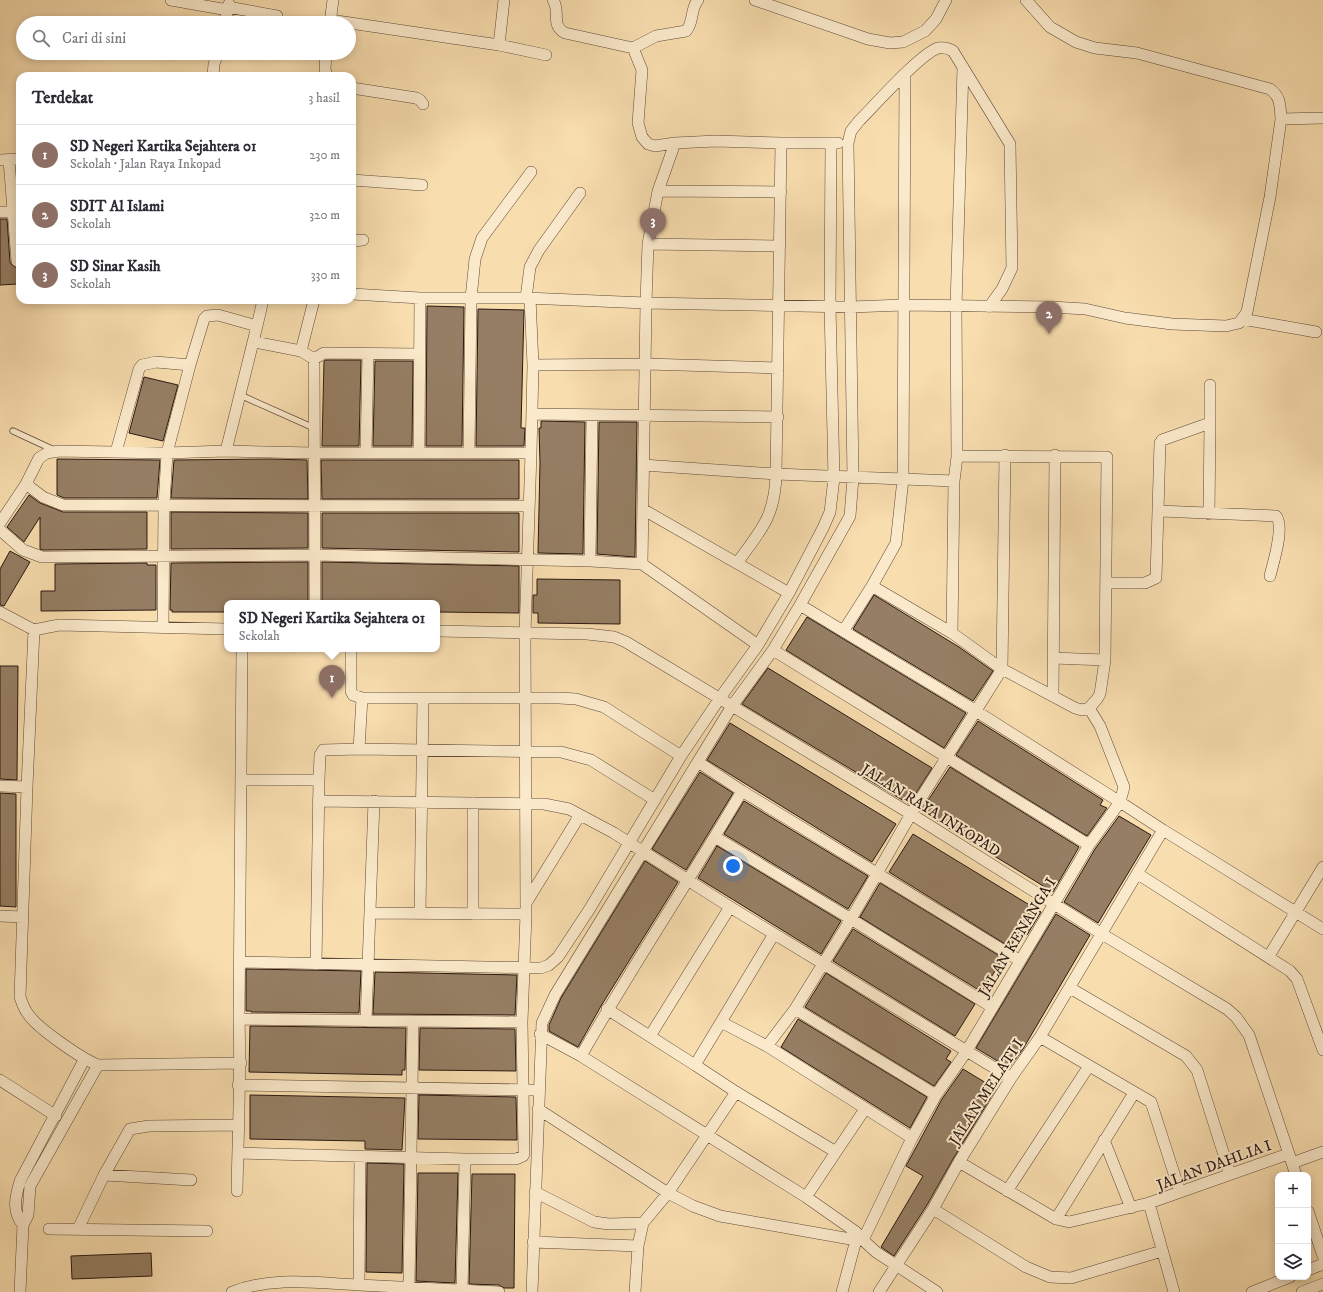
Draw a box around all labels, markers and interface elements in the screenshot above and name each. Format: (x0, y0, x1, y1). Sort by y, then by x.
search box (16, 16, 356, 60)
icon: search (30, 27, 52, 49)
text: Cari di sini (62, 29, 126, 48)
text: Terdekat (32, 87, 93, 109)
text: 3 hasil (308, 90, 340, 106)
text: SD Negeri Kartika Sejahtera 01 (70, 137, 256, 156)
text: 1 (43, 147, 47, 163)
text: 230 m (309, 147, 340, 163)
text: Sekolah · Jalan Raya Inkopad (70, 156, 221, 172)
text: SDIT Al Islami (70, 197, 164, 216)
text: 2 (42, 207, 48, 223)
text: 320 m (309, 207, 340, 223)
pin: 3 (640, 208, 666, 241)
text: Sekolah (70, 216, 111, 232)
text: SD Sinar Kasih (70, 257, 161, 276)
text: 3 (43, 267, 47, 283)
text: 330 m (311, 267, 340, 283)
text: Sekolah (70, 276, 111, 292)
pin: 2 (1036, 301, 1062, 334)
popup (224, 600, 440, 652)
text: SD Negeri Kartika Sejahtera 01 (239, 609, 425, 628)
text: Sekolah (239, 628, 280, 644)
pin: 1 (319, 665, 345, 698)
street label: JALAN RAYA INKOPAD (856, 759, 1004, 861)
your location (723, 856, 743, 876)
street label: JALAN KENANGA I (973, 874, 1061, 1002)
street label: JALAN MELATI I (944, 1036, 1028, 1151)
street label: JALAN DAHLIA I (1152, 1136, 1274, 1196)
map controls (1275, 1172, 1311, 1280)
button: + (1275, 1172, 1311, 1208)
button: − (1275, 1208, 1311, 1244)
button: layers (1275, 1244, 1311, 1280)

